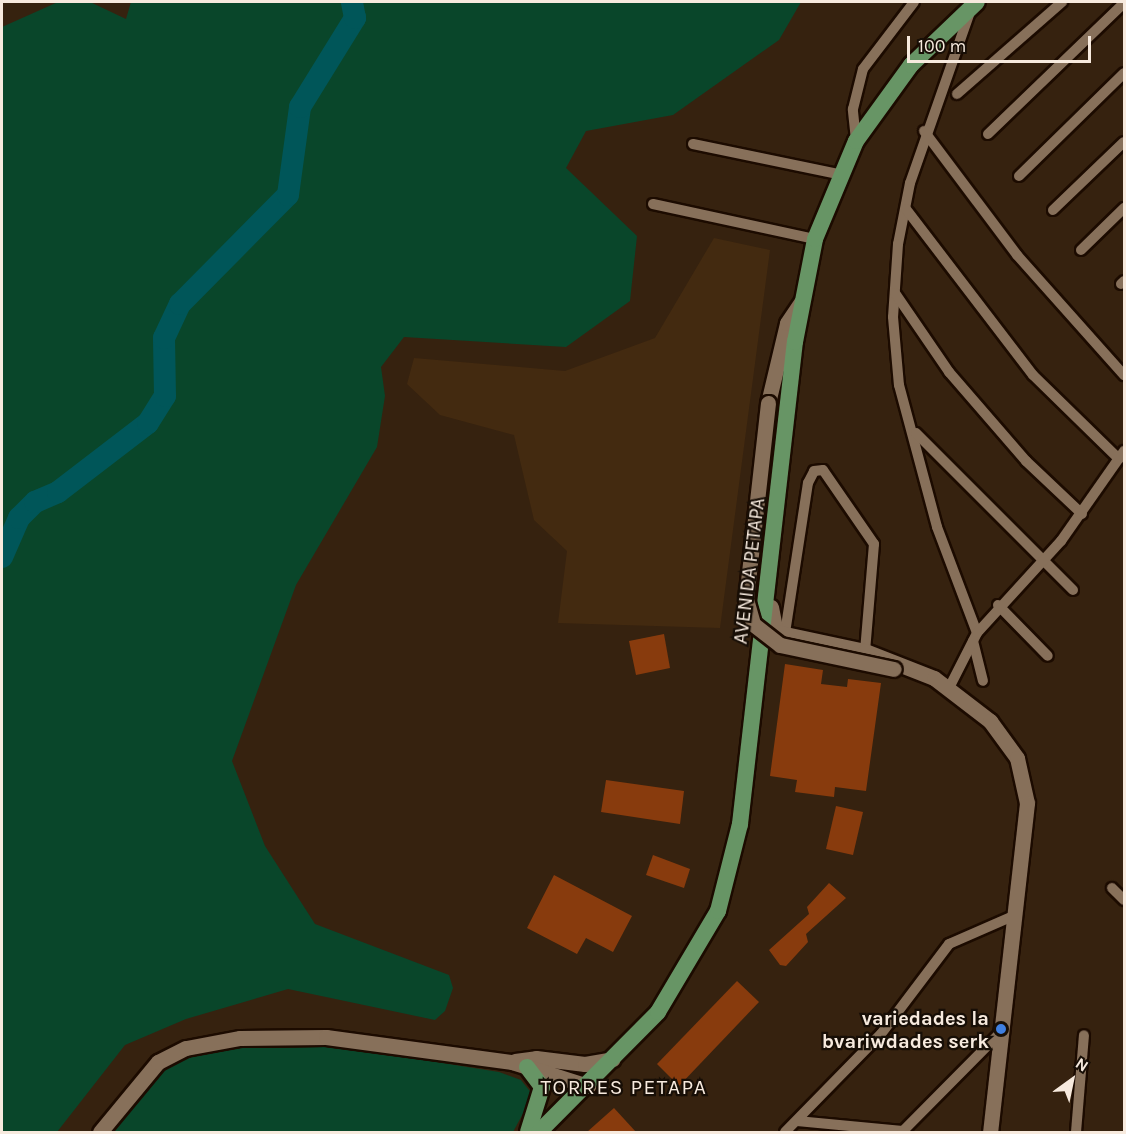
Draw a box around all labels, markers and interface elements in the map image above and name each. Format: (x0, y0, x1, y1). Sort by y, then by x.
scale bar (910, 24, 1094, 62)
text: 100 m (918, 35, 966, 57)
street label: AVENIDA PETAPA (728, 497, 770, 645)
place label: variedades la bvariwdades serk (822, 1006, 989, 1053)
marker: variedades la bvariwdades serk (994, 1022, 1008, 1036)
north arrow (1042, 1050, 1102, 1110)
text: N (1072, 1053, 1092, 1076)
district label: TORRES PETAPA (541, 1074, 707, 1100)

